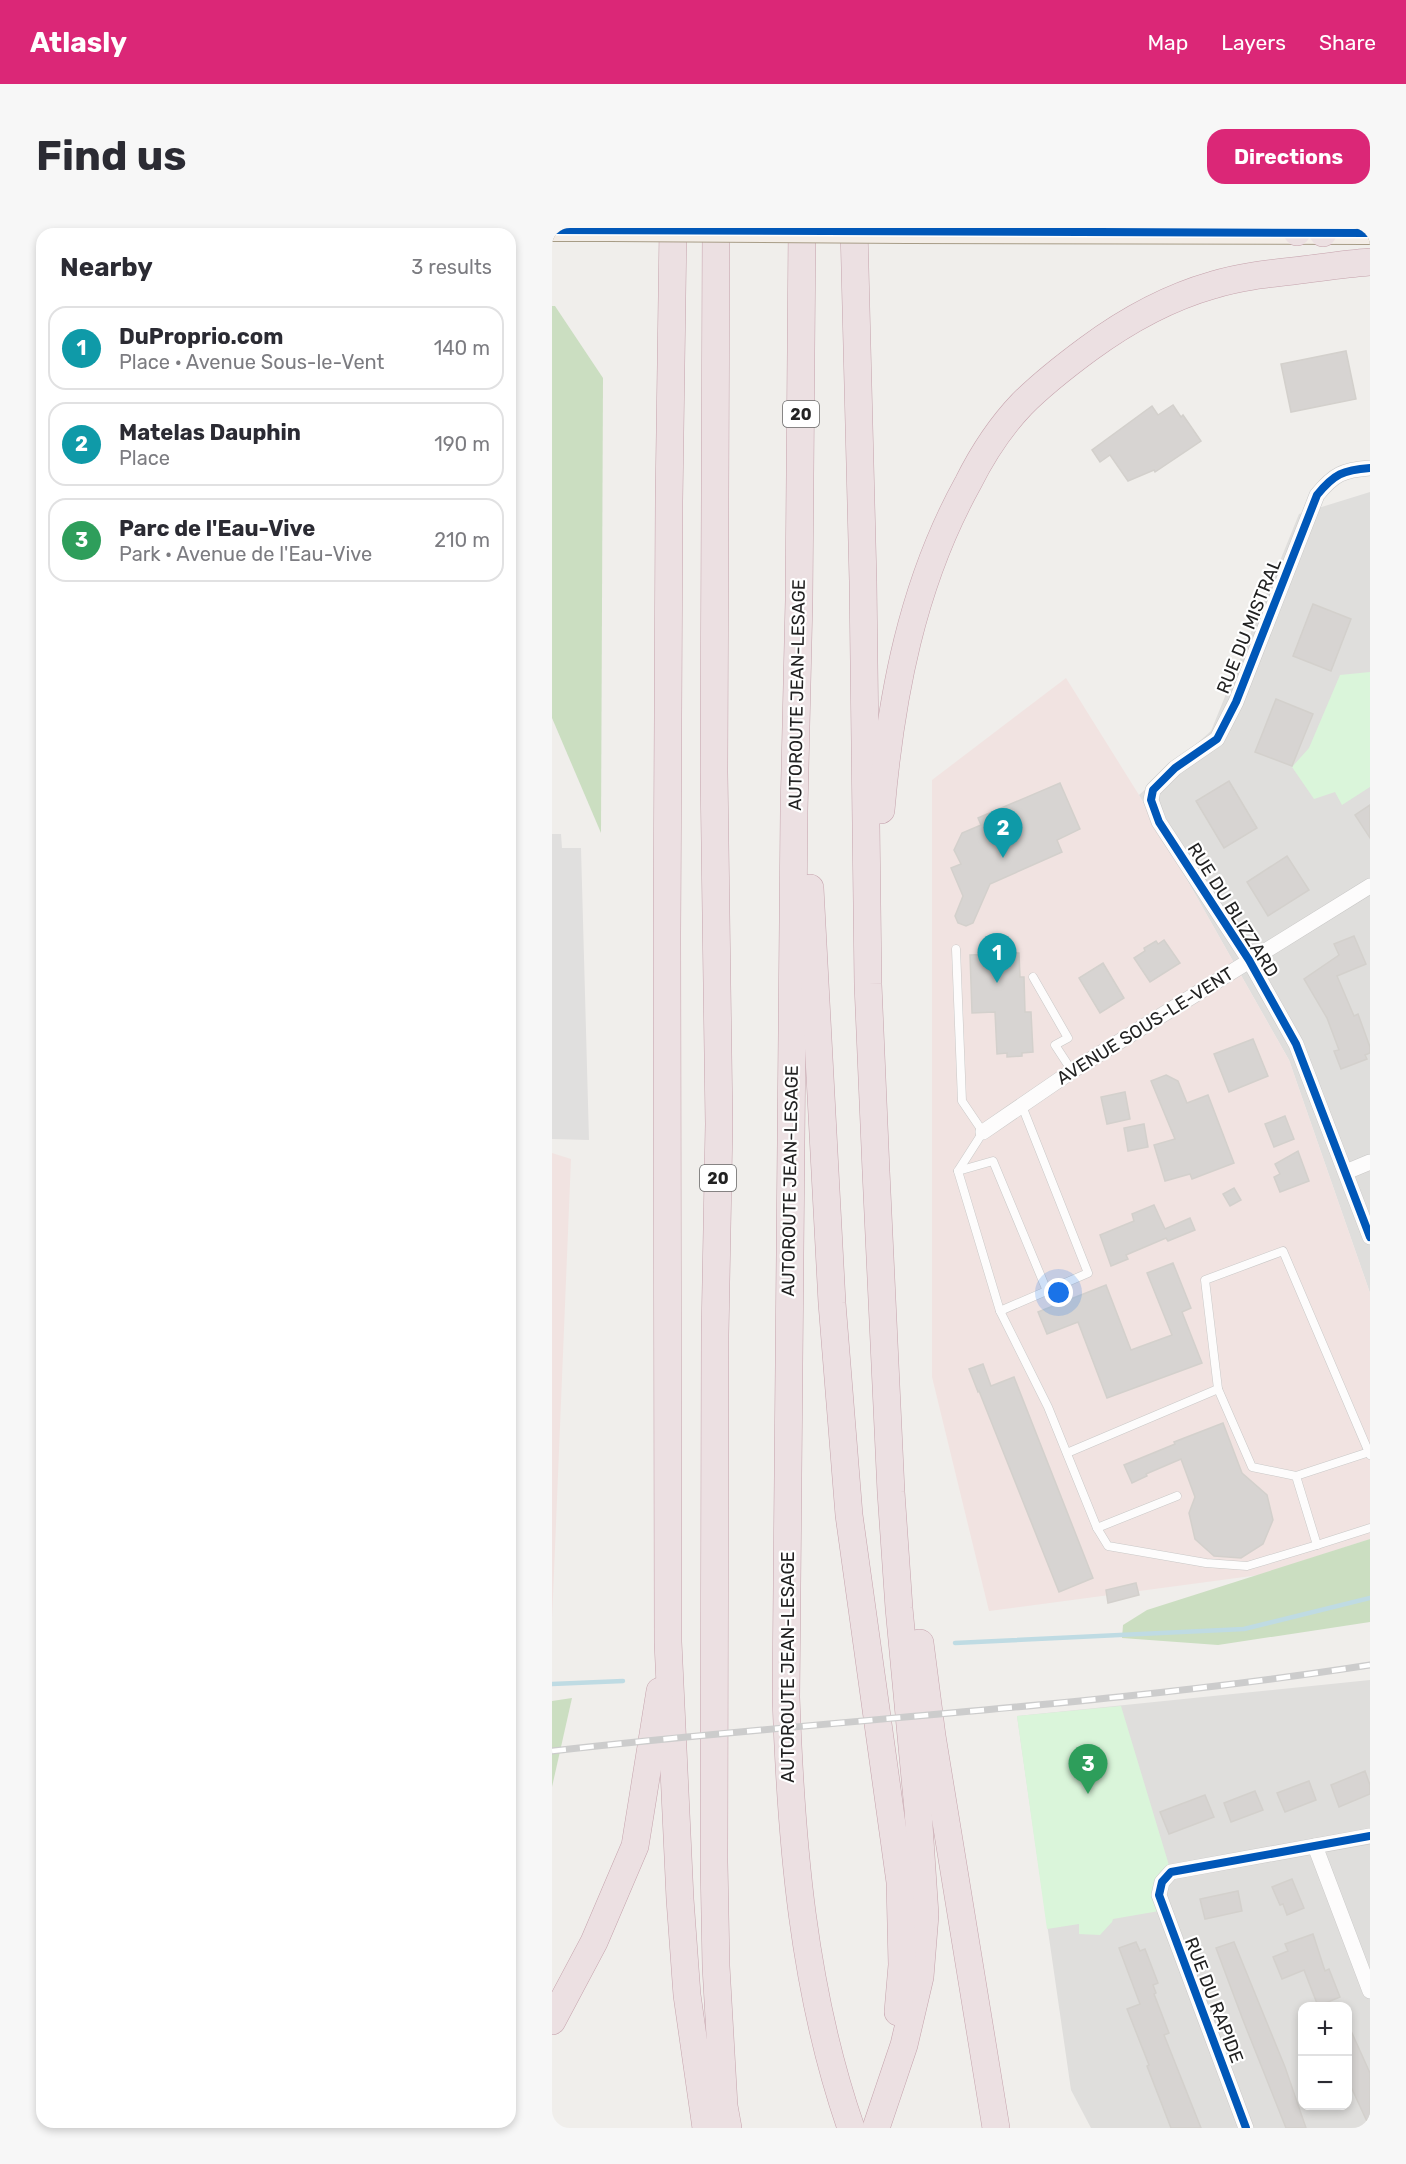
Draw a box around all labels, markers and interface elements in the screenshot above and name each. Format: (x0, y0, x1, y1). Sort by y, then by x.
text: Atlasly (30, 26, 127, 59)
text: Map (1147, 30, 1188, 55)
text: Layers (1221, 30, 1286, 55)
text: Share (1319, 30, 1376, 55)
button: Directions (1207, 129, 1370, 184)
text: Find us (36, 131, 187, 181)
text: Nearby (60, 252, 153, 283)
text: 3 results (411, 255, 492, 279)
text: DuProprio.com (119, 323, 283, 350)
text: 1 (77, 336, 86, 360)
text: 140 m (434, 336, 490, 360)
text: Place · Avenue Sous-le-Vent (119, 350, 384, 374)
road number: 20 (783, 401, 819, 427)
text: Matelas Dauphin (119, 419, 301, 446)
text: 2 (75, 432, 88, 456)
text: 190 m (434, 432, 490, 456)
text: Place (119, 446, 170, 470)
text: Parc de l'Eau-Vive (119, 515, 315, 542)
text: 3 (75, 528, 88, 552)
text: 210 m (434, 528, 490, 552)
text: Park · Avenue de l'Eau-Vive (119, 542, 372, 566)
street label: RUE DU MISTRAL (1212, 555, 1286, 697)
street label: AUTOROUTE JEAN-LESAGE (784, 579, 810, 811)
pin: 2 (984, 808, 1022, 858)
street label: RUE DU BLIZZARD (1183, 839, 1283, 981)
pin: 1 (978, 934, 1016, 983)
street label: AVENUE SOUS-LE-VENT (1053, 963, 1237, 1089)
street label: AUTOROUTE JEAN-LESAGE (777, 1065, 803, 1297)
road number: 20 (700, 1165, 736, 1191)
your location (1044, 1278, 1073, 1307)
street label: AUTOROUTE JEAN-LESAGE (777, 1551, 799, 1783)
pin: 3 (1068, 1744, 1108, 1794)
street label: RUE DU RAPIDE (1180, 1934, 1248, 2066)
map controls (1298, 2002, 1352, 2110)
button: + (1298, 2002, 1352, 2056)
button: − (1298, 2056, 1352, 2110)

